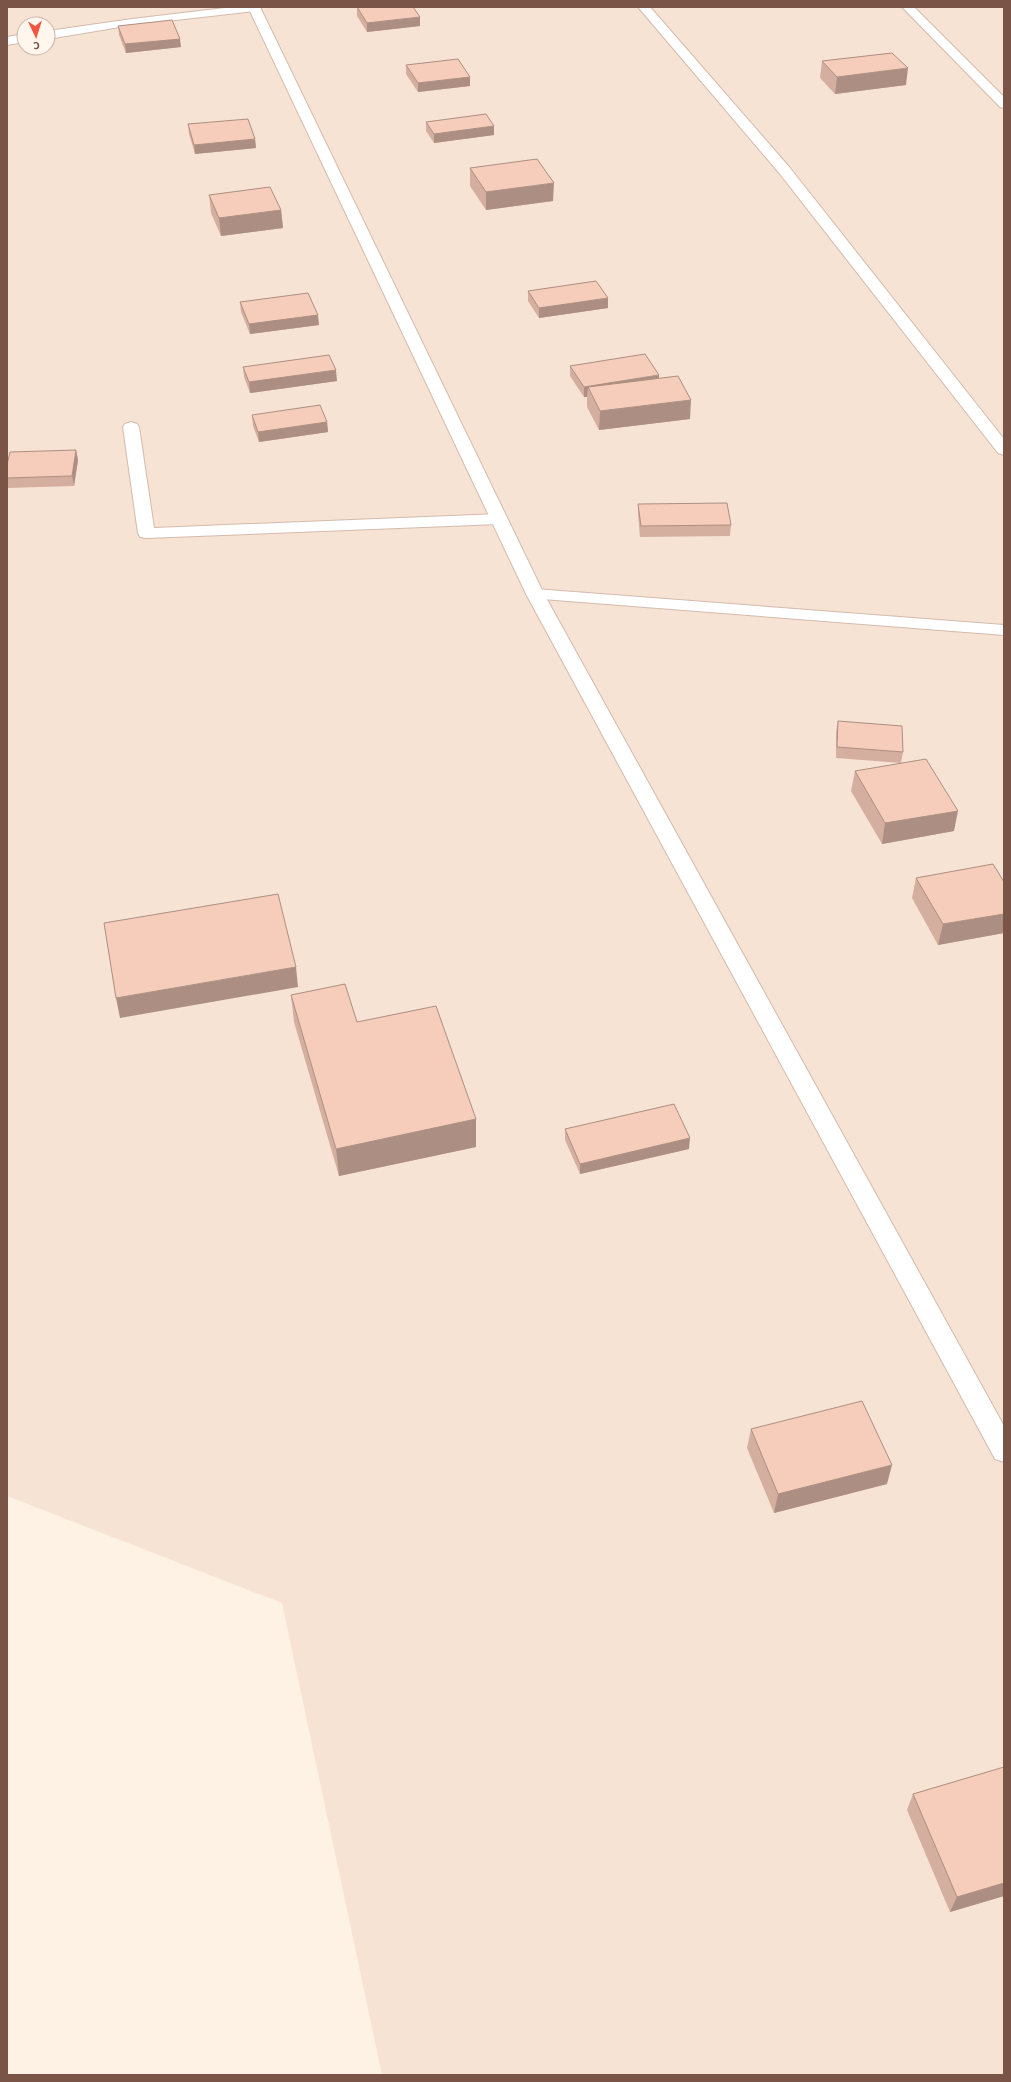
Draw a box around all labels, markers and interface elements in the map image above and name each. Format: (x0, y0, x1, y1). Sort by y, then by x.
north arrow (16, 16, 56, 56)
text: С (32, 38, 40, 53)

